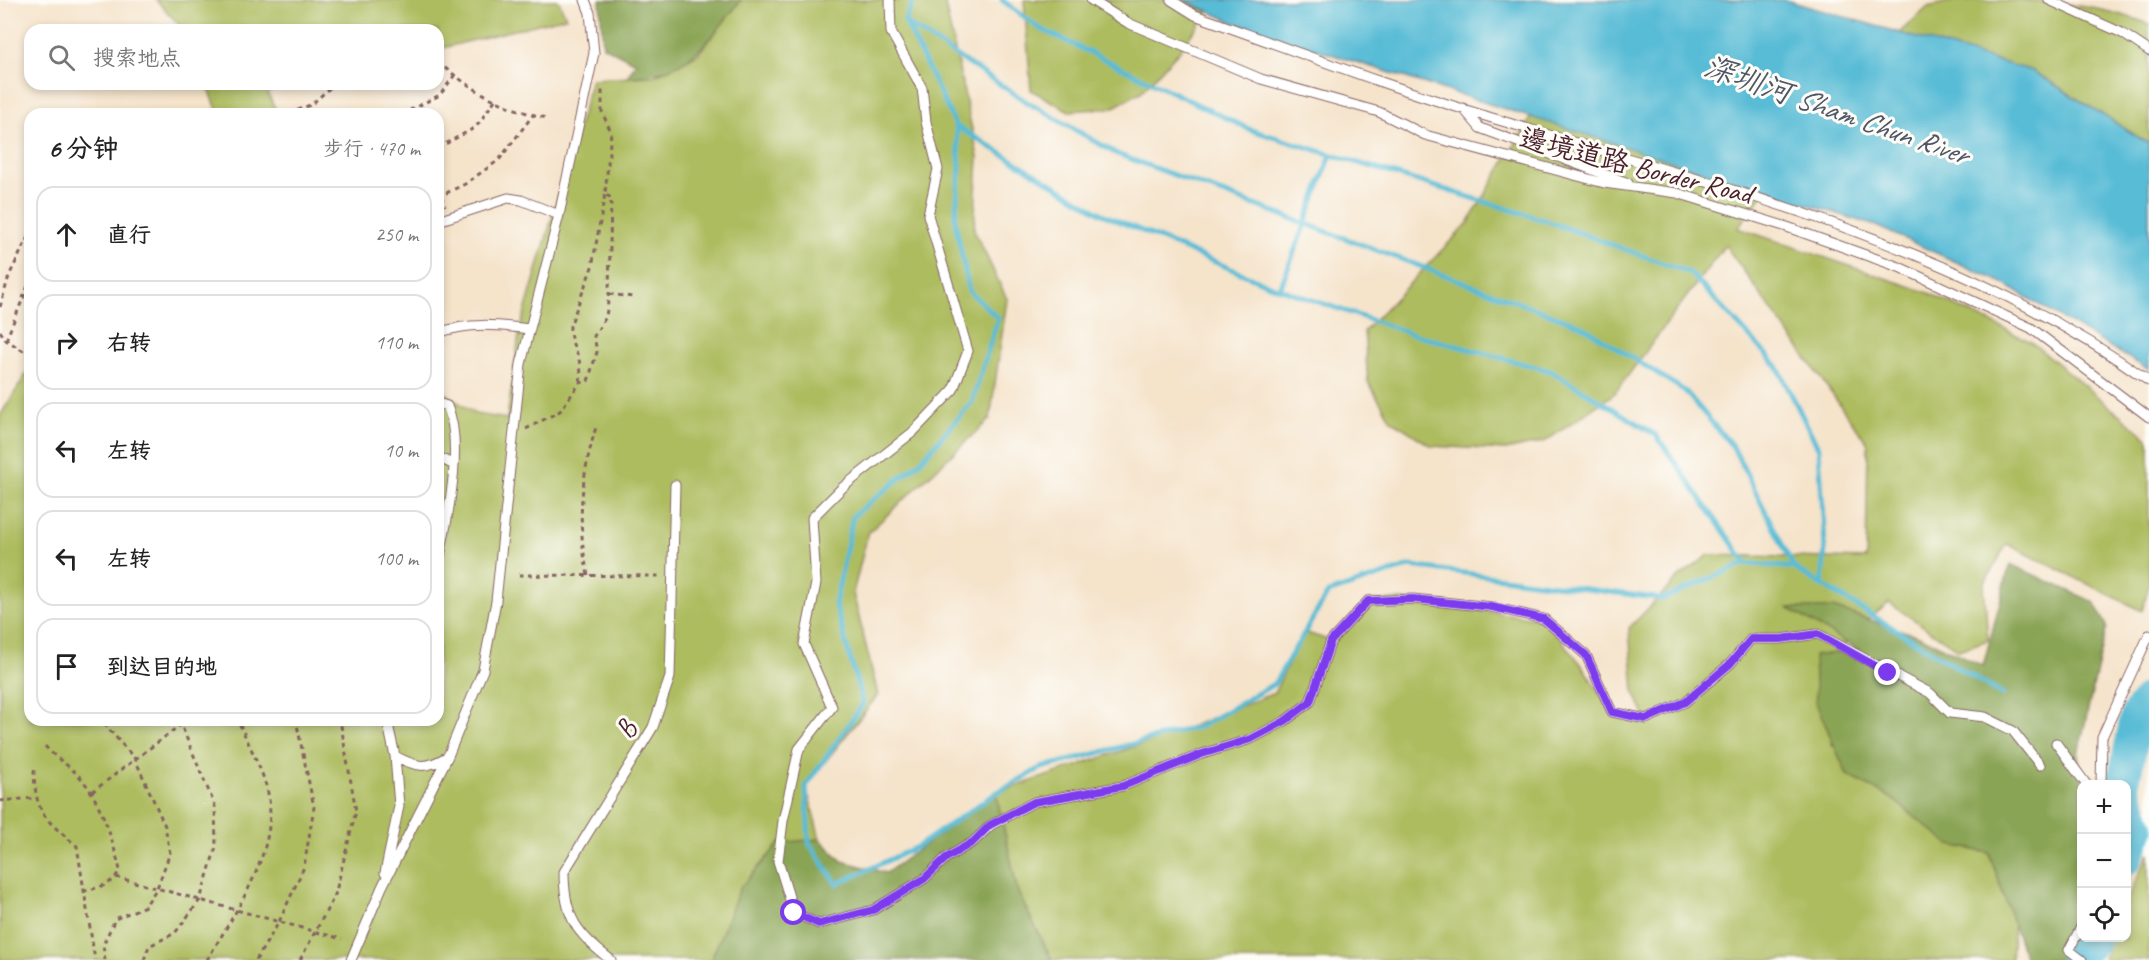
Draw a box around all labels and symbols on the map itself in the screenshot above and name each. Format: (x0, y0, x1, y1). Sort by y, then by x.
water label: 深圳河 Sham Chun River (1699, 47, 1978, 175)
street label: 邊境道路 Border Road (1516, 120, 1760, 212)
route end (1874, 659, 1900, 685)
street label: B (607, 712, 645, 744)
route start (780, 899, 806, 925)

